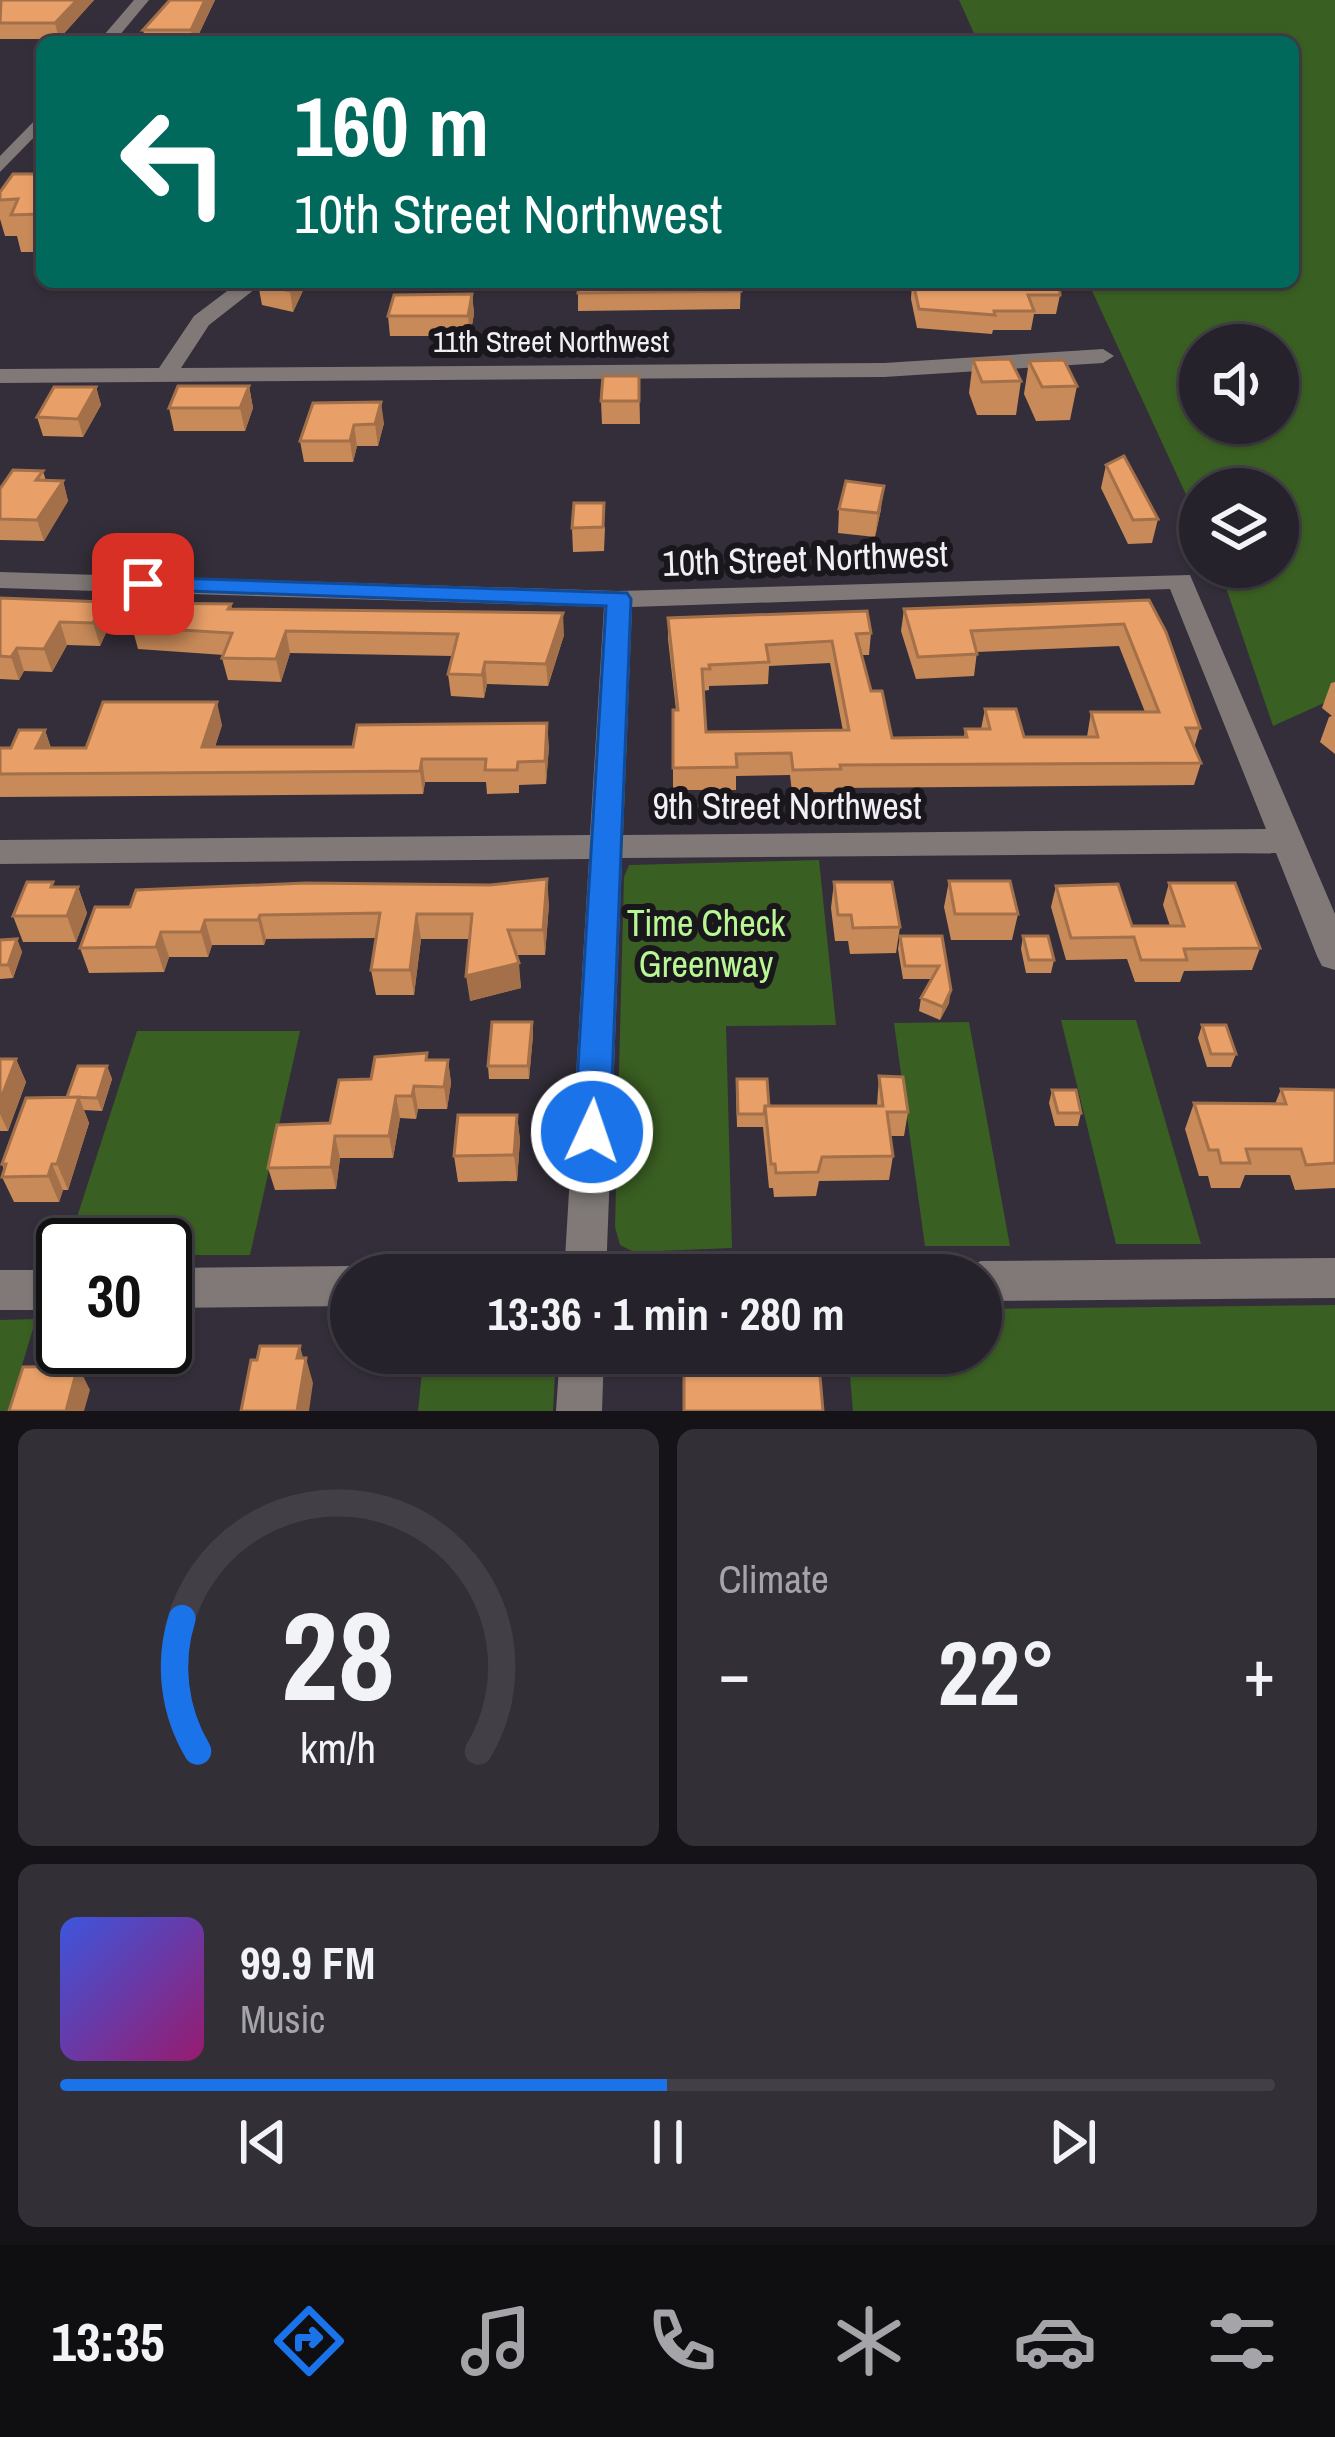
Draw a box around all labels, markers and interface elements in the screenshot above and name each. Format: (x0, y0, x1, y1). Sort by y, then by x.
text: 160 m (294, 69, 489, 182)
icon: left (96, 84, 252, 240)
text: 10th Street Northwest (294, 177, 722, 250)
street label: 11th Street Northwest (433, 321, 669, 361)
map controls (1179, 324, 1299, 588)
button: sound (1179, 324, 1299, 444)
button: layers (1179, 468, 1299, 588)
street label: 10th Street Northwest (661, 529, 949, 587)
pin (92, 533, 194, 635)
icon: arrive (110, 551, 176, 617)
street label: 9th Street Northwest (652, 782, 922, 830)
park label: Time Check Greenway (627, 899, 785, 988)
position arrow (529, 1069, 655, 1195)
speed limit sign: 30 (36, 1218, 192, 1374)
text: 13:36 · 1 min · 280 m (488, 1283, 844, 1344)
text: Climate (719, 1553, 829, 1605)
text: 28 (281, 1571, 395, 1739)
text: 22° (938, 1612, 1056, 1733)
text: − (719, 1628, 750, 1717)
text: + (1243, 1628, 1275, 1717)
text: km/h (300, 1718, 376, 1775)
text: 99.9 FM (240, 1932, 375, 1993)
text: Music (240, 1993, 325, 2045)
icon: previous (230, 2109, 296, 2175)
icon: pause (635, 2109, 701, 2175)
icon: next (1040, 2109, 1106, 2175)
icon: directions (267, 2299, 351, 2383)
icon: music (454, 2299, 538, 2383)
icon: phone (640, 2299, 724, 2383)
icon: climate (827, 2299, 911, 2383)
icon: car (1013, 2299, 1097, 2383)
icon: filters (1200, 2299, 1284, 2383)
text: 13:35 (51, 2305, 165, 2378)

